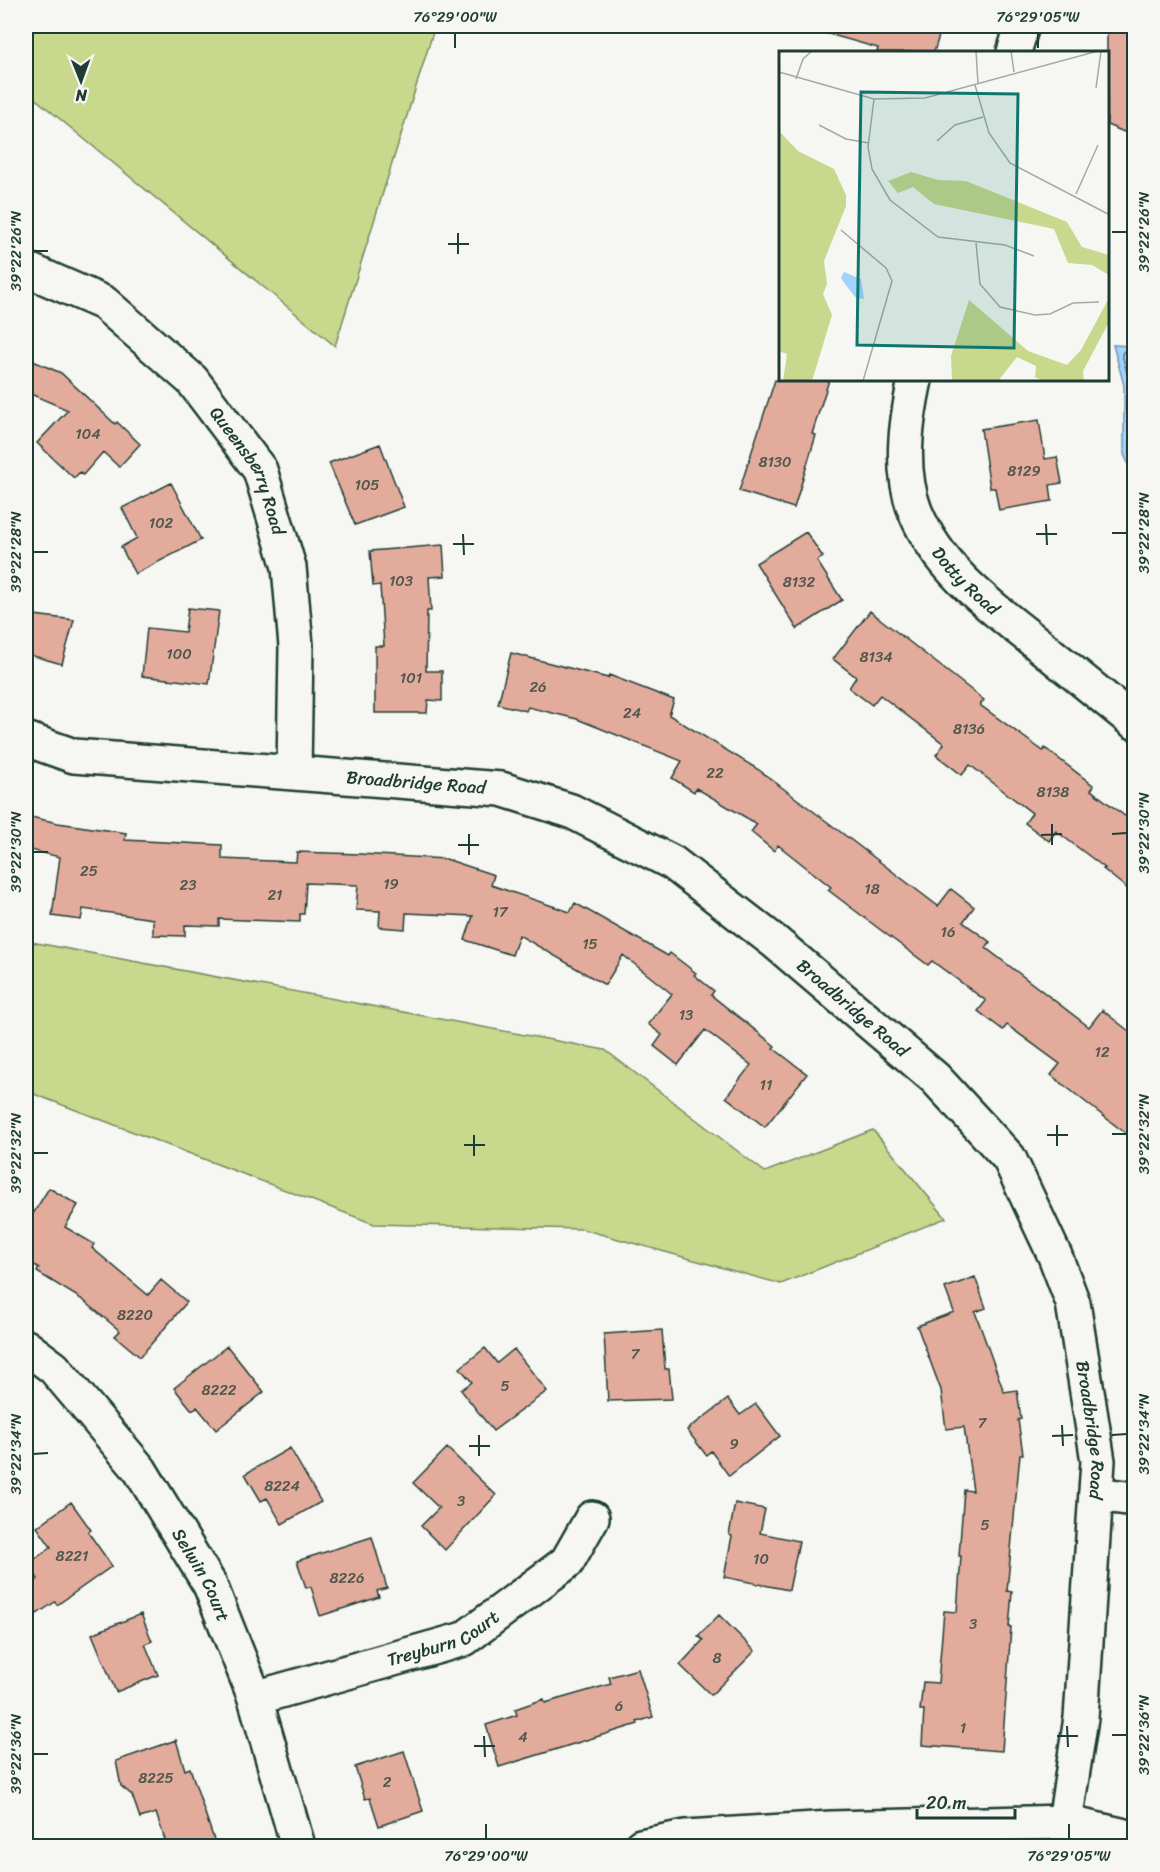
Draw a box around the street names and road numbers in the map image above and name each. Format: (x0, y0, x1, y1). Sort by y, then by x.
street label: Queensberry Road (201, 399, 295, 540)
street label: Dotty Road (923, 539, 1008, 625)
street label: Broadbridge Road (345, 761, 488, 804)
street label: Broadbridge Road (789, 951, 917, 1066)
street label: Broadbridge Road (1066, 1358, 1114, 1502)
street label: Selwin Court (163, 1522, 239, 1627)
street label: Treyburn Court (383, 1602, 507, 1676)

